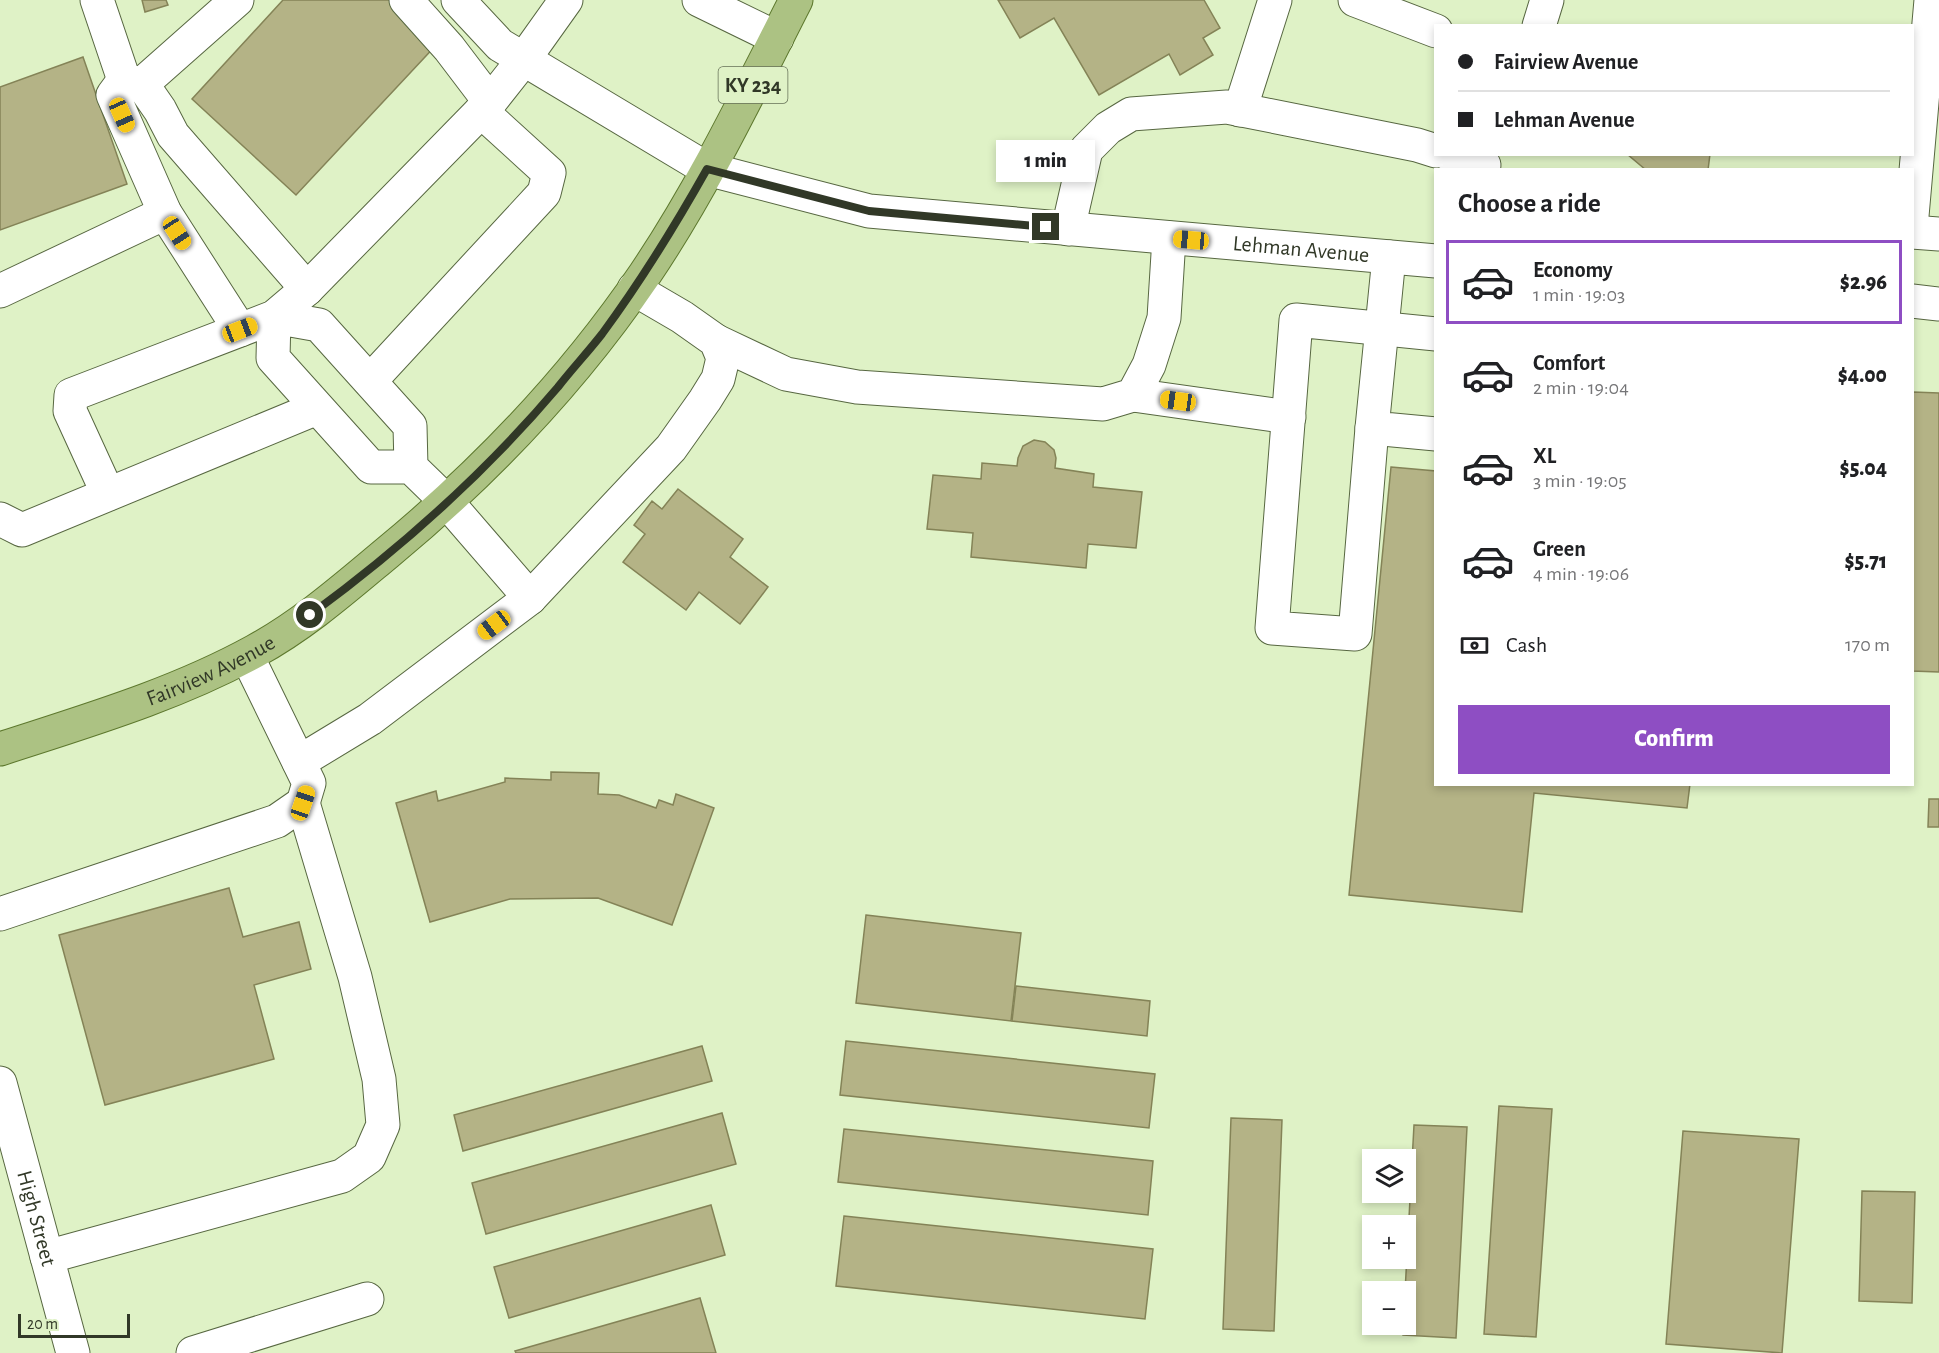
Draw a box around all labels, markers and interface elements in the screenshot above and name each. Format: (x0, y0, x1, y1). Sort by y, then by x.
text: Fairview Avenue (1494, 51, 1638, 73)
road number: KY 234 (718, 67, 788, 103)
car (106, 95, 138, 135)
text: Lehman Avenue (1494, 109, 1635, 131)
callout: 1 min (996, 140, 1096, 182)
text: 1 min (1024, 151, 1067, 171)
text: Choose a ride (1458, 190, 1601, 217)
car (160, 213, 194, 253)
route end (1032, 213, 1059, 240)
car (1172, 229, 1210, 251)
street label: Lehman Avenue (1232, 232, 1370, 266)
icon: car (1461, 255, 1515, 309)
text: Economy (1533, 259, 1613, 281)
text: $2.96 (1840, 271, 1887, 293)
text: 1 min · 19:03 (1533, 285, 1625, 305)
car (220, 315, 260, 345)
icon: car (1461, 348, 1515, 402)
text: Comfort (1533, 352, 1605, 374)
text: $4.00 (1838, 364, 1887, 386)
text: 2 min · 19:04 (1533, 378, 1629, 398)
car (1159, 390, 1197, 412)
icon: car (1461, 441, 1515, 495)
text: XL (1533, 445, 1556, 467)
text: $5.04 (1840, 457, 1887, 479)
text: 3 min · 19:05 (1533, 471, 1627, 491)
icon: car (1461, 534, 1515, 588)
text: Green (1533, 538, 1586, 560)
text: $5.71 (1844, 550, 1887, 572)
text: 4 min · 19:06 (1533, 564, 1629, 584)
route start (296, 601, 323, 628)
car (474, 607, 514, 643)
icon: cash (1458, 629, 1491, 662)
street label: Fairview Avenue (143, 631, 279, 710)
text: Cash (1506, 634, 1547, 656)
text: 170 m (1845, 635, 1890, 655)
button: Confirm (1458, 705, 1890, 774)
car (289, 783, 317, 823)
map controls (1362, 1149, 1416, 1335)
button: layers (1362, 1149, 1416, 1203)
street label: High Street (13, 1168, 60, 1268)
button: + (1362, 1215, 1416, 1269)
button: − (1362, 1281, 1416, 1335)
scale bar (18, 1311, 130, 1338)
text: 20 m (27, 1316, 58, 1332)

